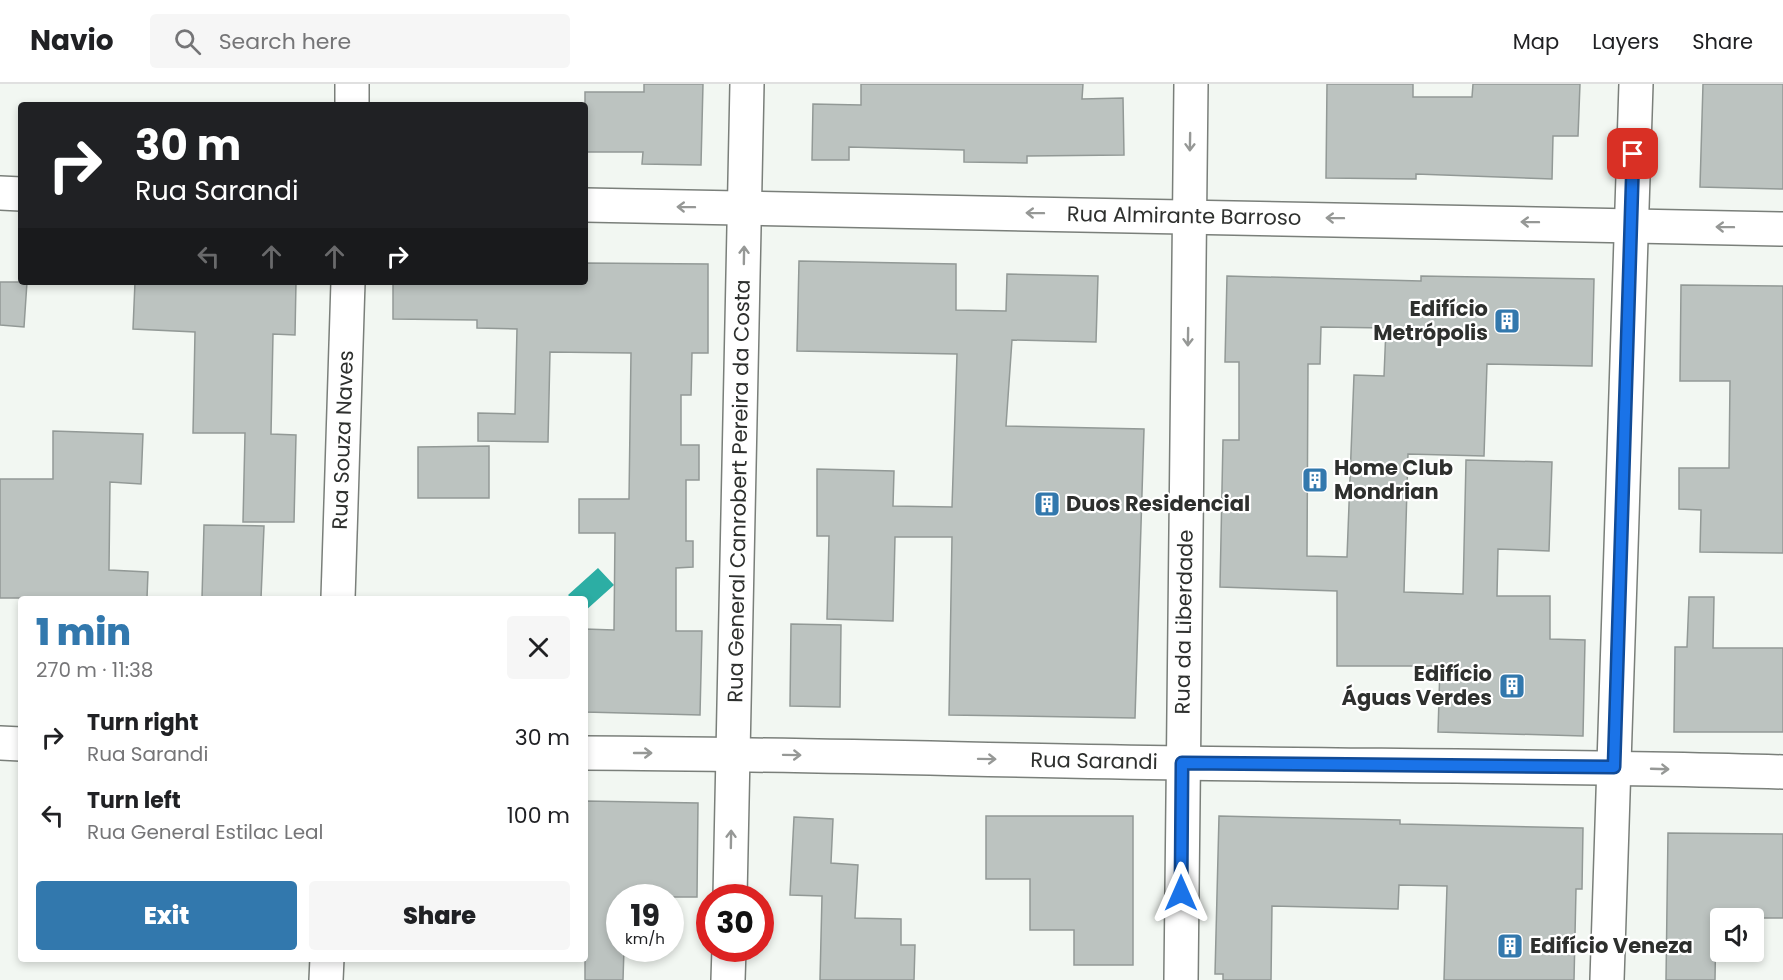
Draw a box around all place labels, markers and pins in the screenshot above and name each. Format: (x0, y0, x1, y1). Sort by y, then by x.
pin (1607, 128, 1658, 179)
place label: Edifício Metrópolis (1373, 294, 1488, 347)
building icon: Edifício Metrópolis (1492, 306, 1522, 336)
place label: Home Club Mondrian (1334, 453, 1453, 506)
building icon: Home Club Mondrian (1300, 465, 1330, 495)
building icon: Duos Residencial (1032, 489, 1062, 519)
place label: Duos Residencial (1066, 489, 1250, 518)
place label: Edifício Águas Verdes (1342, 659, 1492, 712)
building icon: Edifício Águas Verdes (1497, 671, 1527, 701)
building icon: Edifício Veneza (1495, 931, 1525, 961)
place label: Edifício Veneza (1530, 931, 1693, 960)

